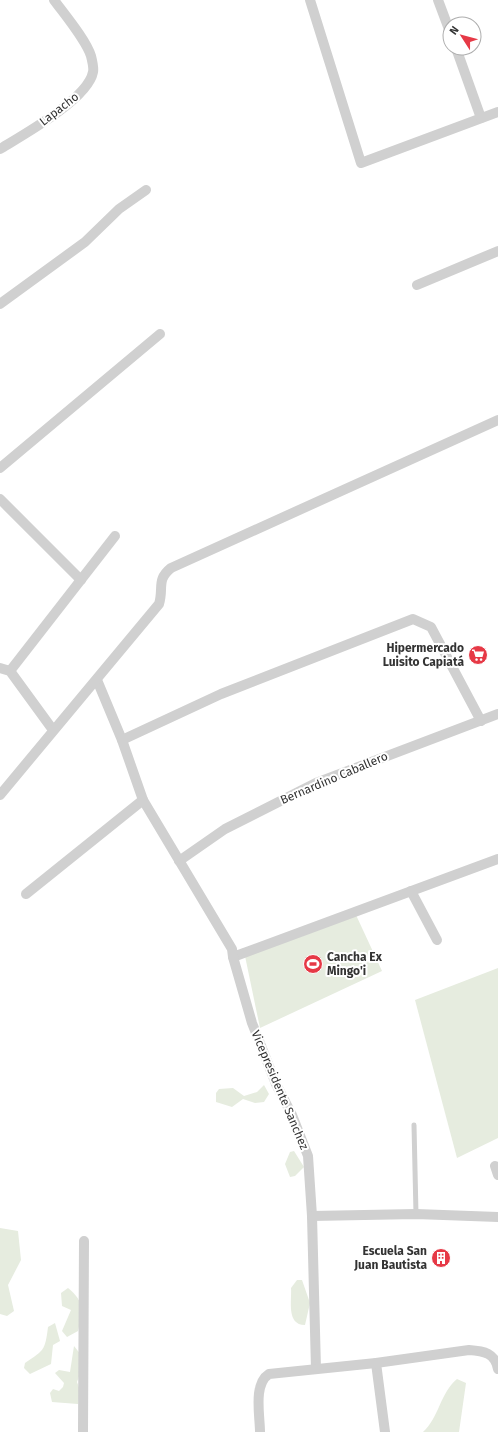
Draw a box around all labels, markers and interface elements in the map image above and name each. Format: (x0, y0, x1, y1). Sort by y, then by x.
north arrow (442, 16, 482, 56)
text: N (447, 24, 462, 37)
street label: Lapacho (37, 89, 81, 129)
place label: Hipermercado Luisito Capiatá (383, 641, 464, 669)
supermarket icon: Hipermercado Luisito Capiatá (467, 644, 489, 666)
street label: Bernardino Caballero (278, 749, 390, 807)
place label: Cancha Ex Mingo'i (327, 950, 383, 978)
sports icon: Cancha Ex Mingo'i (302, 953, 324, 975)
street label: Vicepresidente Sanchez (249, 1028, 311, 1152)
place label: Escuela San Juan Bautista (353, 1244, 427, 1272)
building icon: Escuela San Juan Bautista (430, 1247, 452, 1269)

